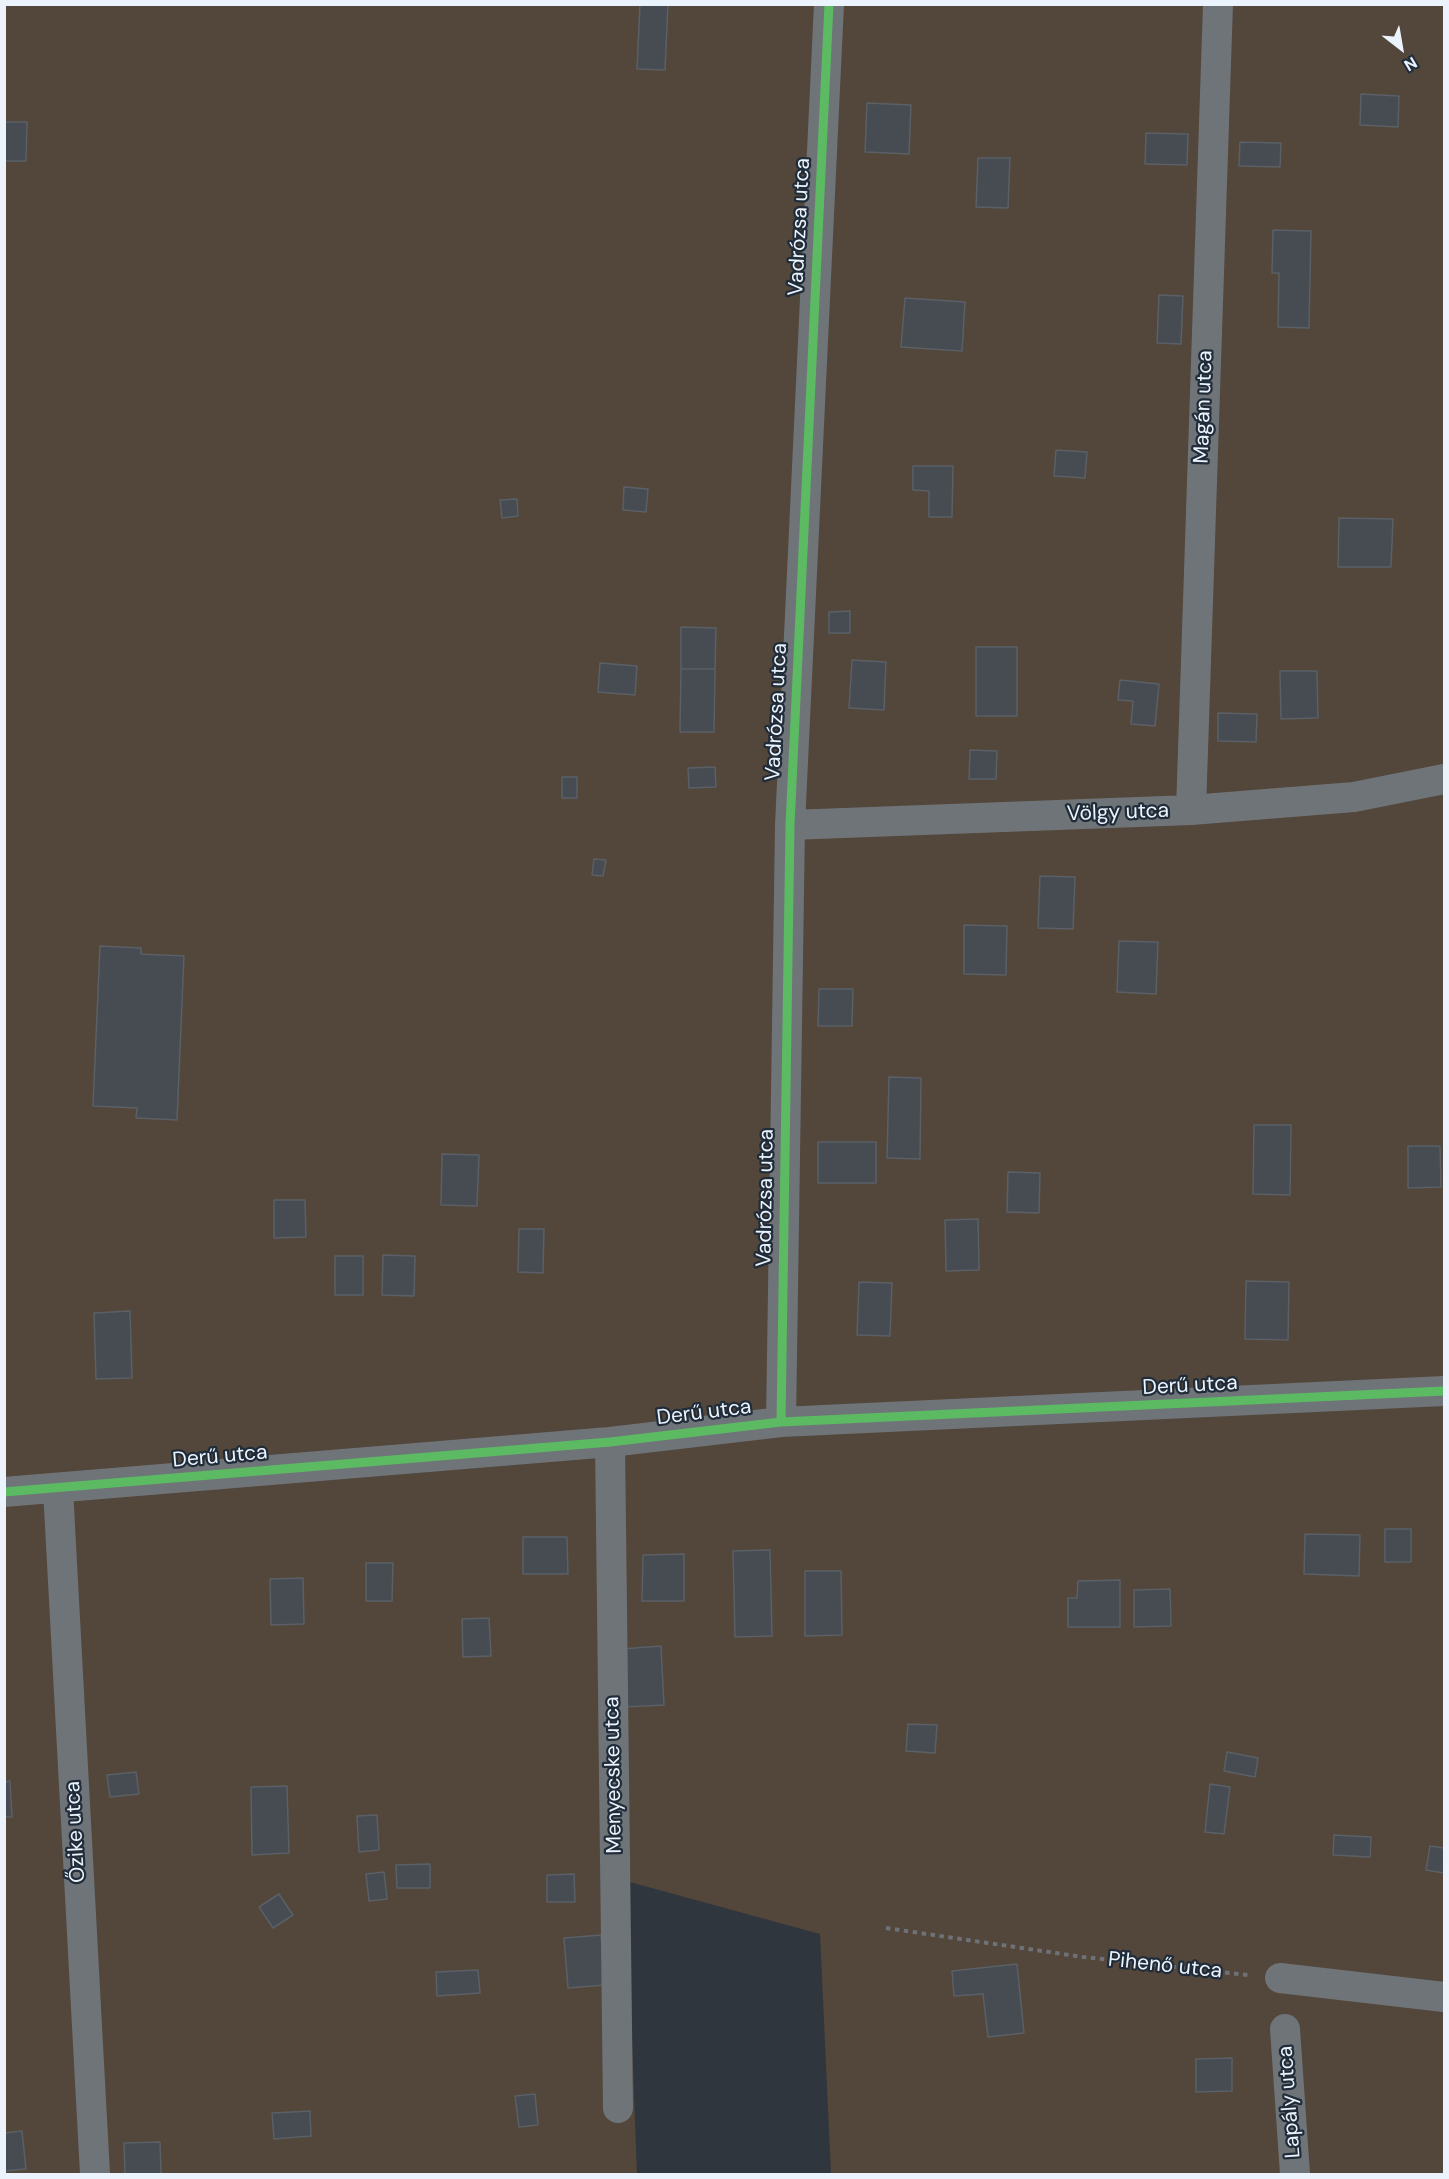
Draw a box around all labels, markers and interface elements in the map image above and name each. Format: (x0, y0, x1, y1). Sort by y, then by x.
north arrow (1371, 18, 1431, 78)
text: N (1400, 52, 1421, 76)
street label: Vadrózsa utca (784, 158, 816, 296)
street label: Magán utca (1189, 350, 1219, 464)
street label: Vadrózsa utca (761, 643, 793, 781)
street label: Völgy utca (1066, 799, 1170, 827)
street label: Vadrózsa utca (752, 1129, 780, 1267)
street label: Derű utca (1142, 1371, 1238, 1401)
street label: Derű utca (655, 1395, 753, 1431)
street label: Derű utca (171, 1440, 269, 1474)
street label: Menyecske utca (600, 1696, 628, 1854)
street label: Őzike utca (61, 1781, 91, 1883)
street label: Pihenő utca (1107, 1947, 1223, 1985)
street label: Lapály utca (1274, 2045, 1306, 2159)

